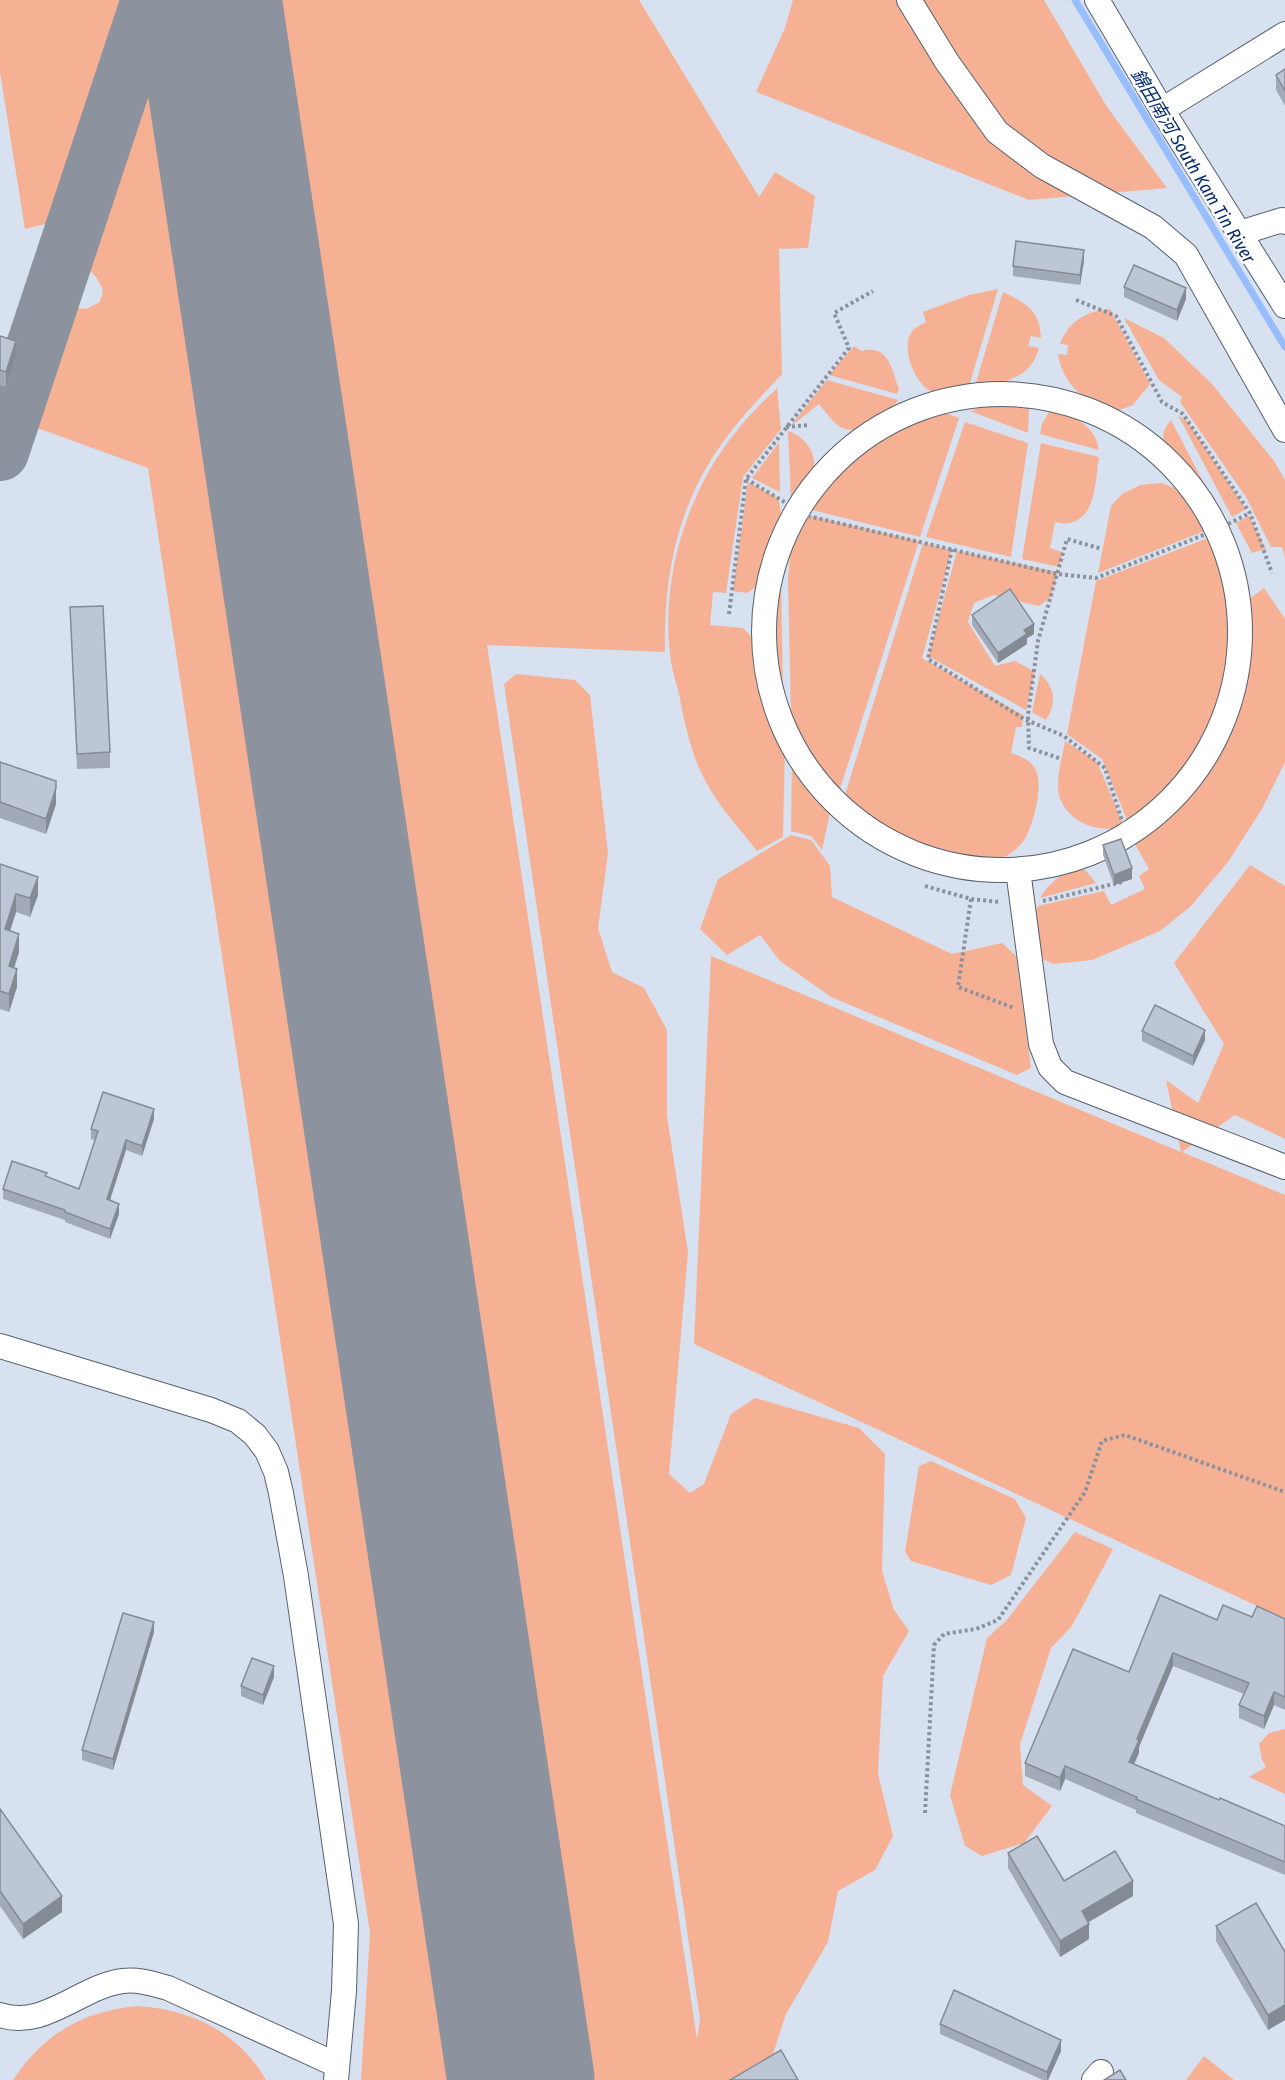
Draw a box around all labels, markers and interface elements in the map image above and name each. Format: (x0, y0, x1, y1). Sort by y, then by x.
water label: 錦田南河 South Kam Tin River (1126, 65, 1260, 268)

